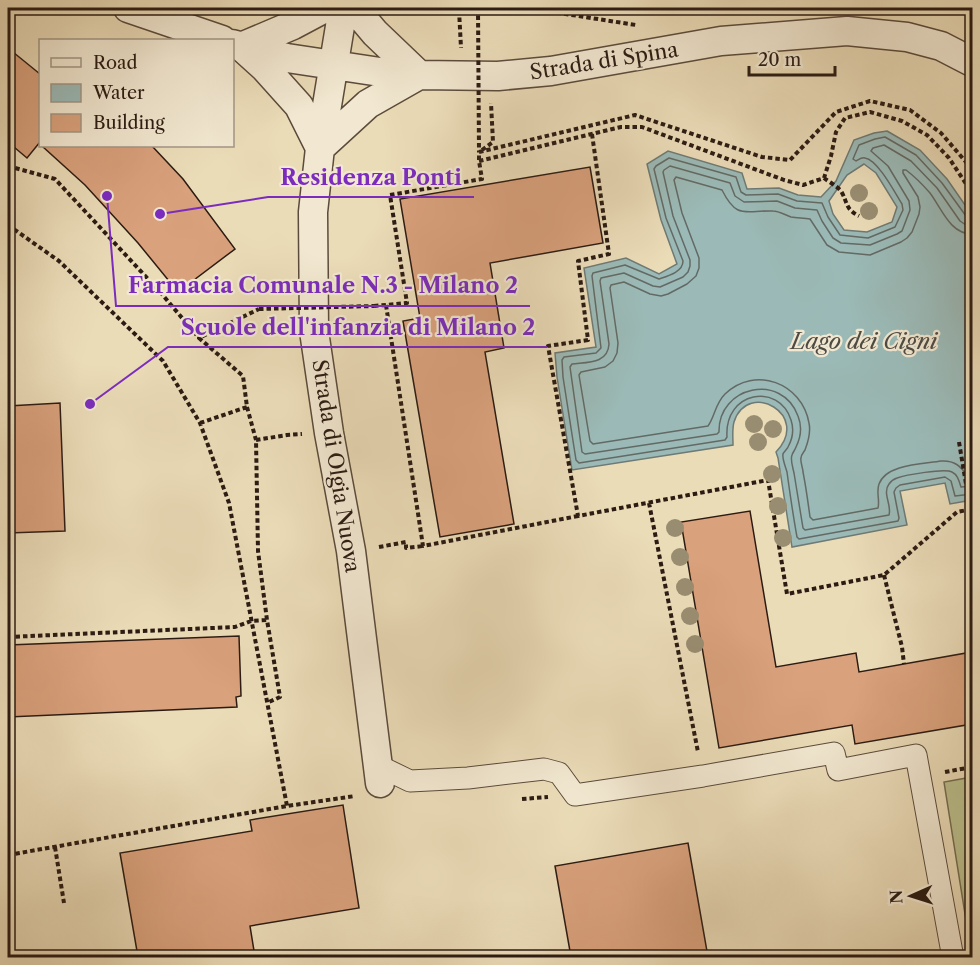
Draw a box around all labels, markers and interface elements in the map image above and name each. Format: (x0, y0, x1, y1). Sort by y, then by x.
street label: Strada di Spina (528, 36, 681, 85)
legend (39, 39, 234, 147)
scale bar (749, 39, 834, 77)
text: 20 m (758, 49, 802, 71)
text: Road (93, 52, 138, 74)
text: Water (92, 82, 145, 104)
text: Building (93, 112, 165, 134)
callout: Residenza Ponti (268, 157, 474, 197)
text: Residenza Ponti (280, 164, 462, 191)
callout: Farmacia Comunale N.3 - Milano 2 (116, 266, 530, 306)
text: Farmacia Comunale N.3 - Milano 2 (128, 272, 518, 299)
callout: Scuole dell'infanzia di Milano 2 (168, 307, 547, 347)
text: Scuole dell'infanzia di Milano 2 (181, 314, 535, 341)
water label: Lago dei Cigni (789, 328, 938, 355)
street label: Strada di Olgia Nuova (307, 358, 366, 575)
north arrow (881, 866, 941, 926)
text: N (886, 889, 906, 904)

